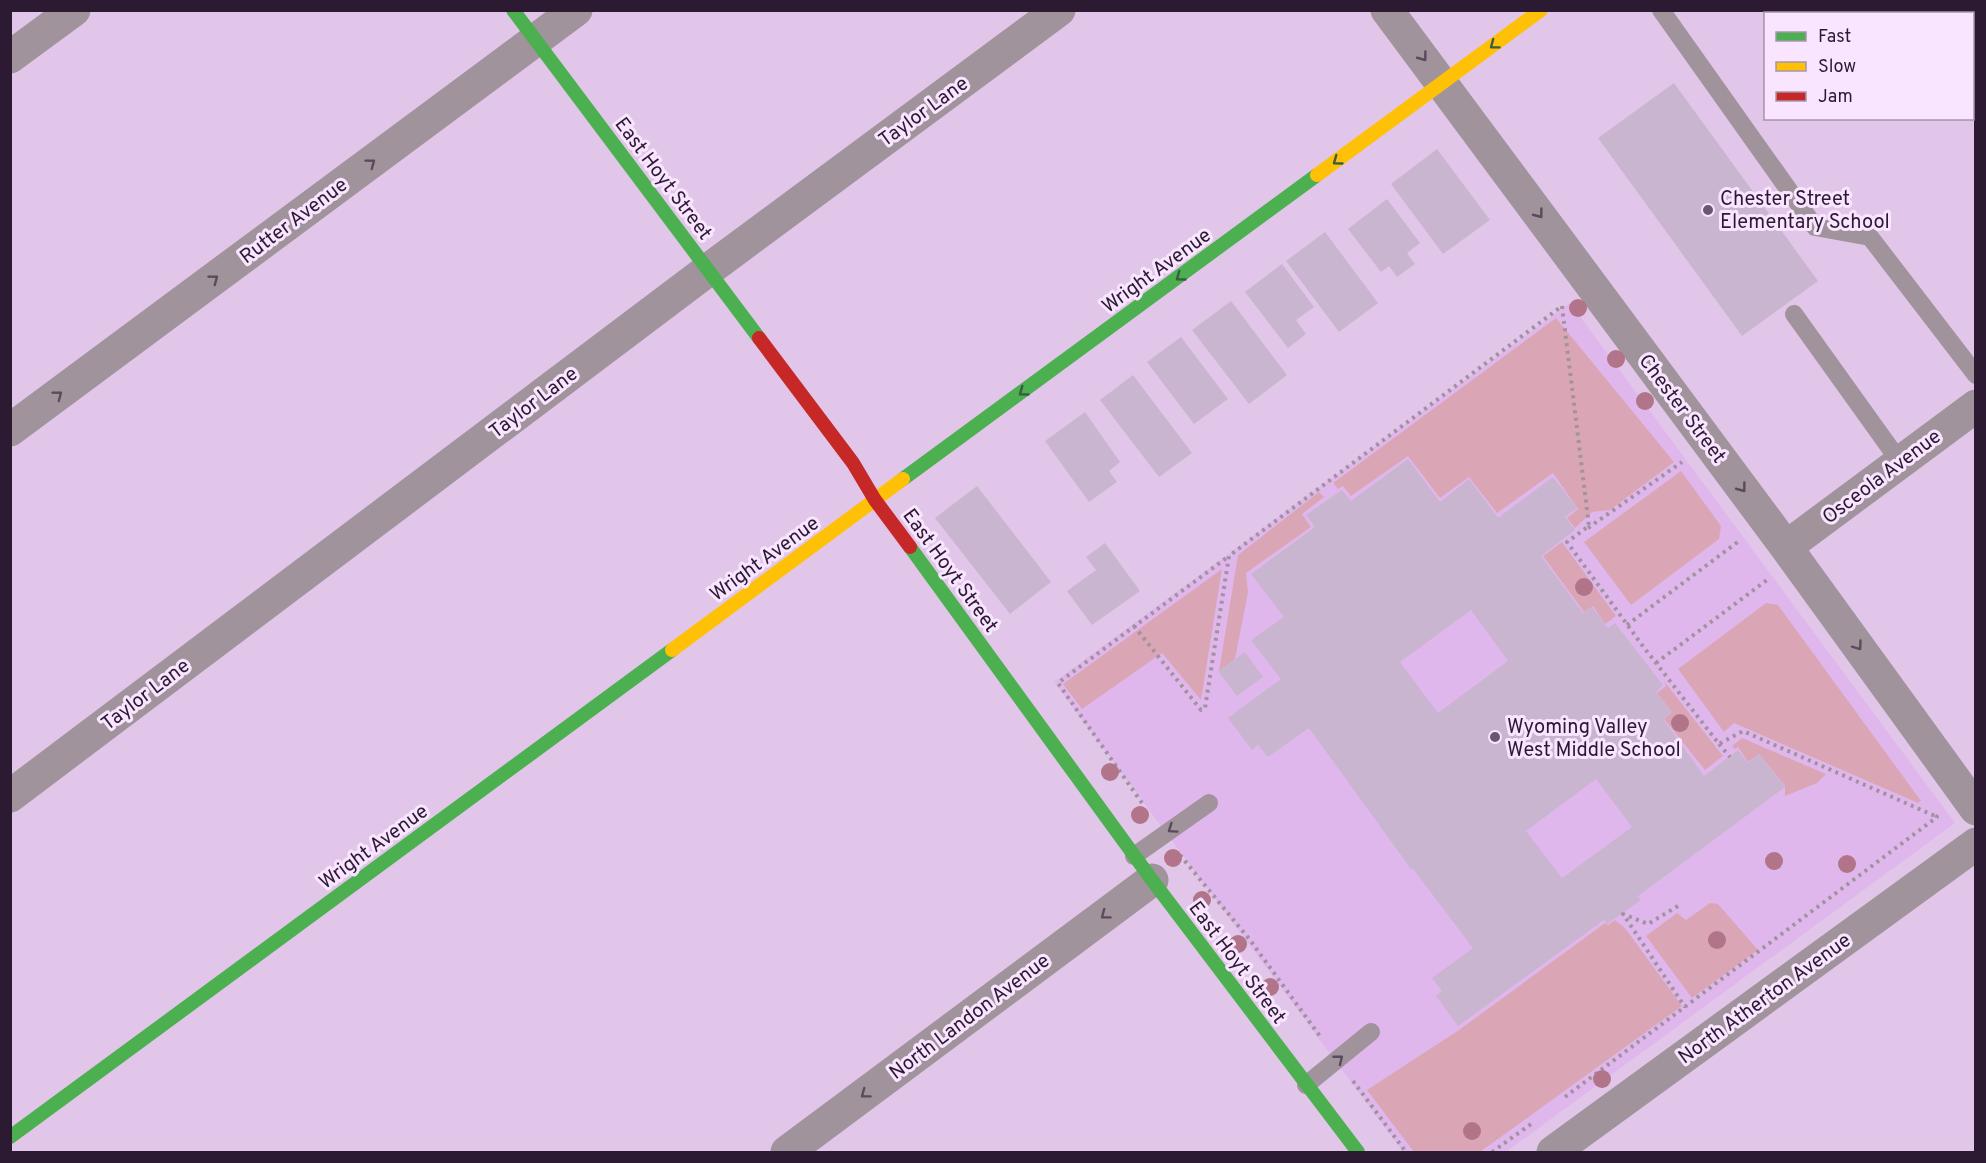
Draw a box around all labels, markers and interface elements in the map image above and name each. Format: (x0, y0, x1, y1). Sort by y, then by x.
legend (1764, 12, 1974, 120)
text: Fast (1818, 26, 1851, 49)
one-way arrow (1490, 38, 1501, 49)
one-way arrow (1415, 50, 1426, 61)
text: Slow (1818, 56, 1856, 79)
street label: Taylor Lane (874, 71, 974, 154)
text: Jam (1818, 86, 1853, 109)
street label: East Hoyt Street (608, 113, 717, 246)
one-way arrow (1333, 154, 1344, 165)
one-way arrow (364, 159, 375, 170)
street label: Rutter Avenue (235, 173, 353, 271)
place label: Chester Street Elementary School (1720, 187, 1890, 236)
marker: Chester Street Elementary School (1701, 203, 1715, 217)
one-way arrow (1532, 207, 1543, 218)
street label: Wright Avenue (1097, 223, 1217, 320)
one-way arrow (1176, 269, 1187, 280)
one-way arrow (208, 275, 219, 286)
street label: Chester Street (1632, 349, 1731, 469)
street label: Taylor Lane (485, 362, 584, 445)
one-way arrow (1019, 385, 1030, 396)
one-way arrow (51, 391, 62, 402)
street label: Osceola Avenue (1818, 424, 1947, 531)
one-way arrow (1735, 482, 1746, 493)
street label: East Hoyt Street (896, 504, 1003, 638)
street label: Wright Avenue (705, 511, 825, 608)
one-way arrow (1850, 639, 1861, 650)
street label: Taylor Lane (97, 654, 196, 737)
place label: Wyoming Valley West Middle School (1507, 715, 1681, 764)
marker: Wyoming Valley West Middle School (1488, 730, 1502, 744)
street label: Wright Avenue (314, 799, 434, 896)
one-way arrow (1168, 822, 1179, 833)
street label: East Hoyt Street (1182, 897, 1291, 1030)
one-way arrow (1101, 908, 1112, 919)
street label: North Atherton Avenue (1674, 928, 1857, 1071)
street label: North Landon Avenue (885, 949, 1056, 1086)
one-way arrow (1332, 1056, 1343, 1067)
one-way arrow (860, 1087, 871, 1098)

